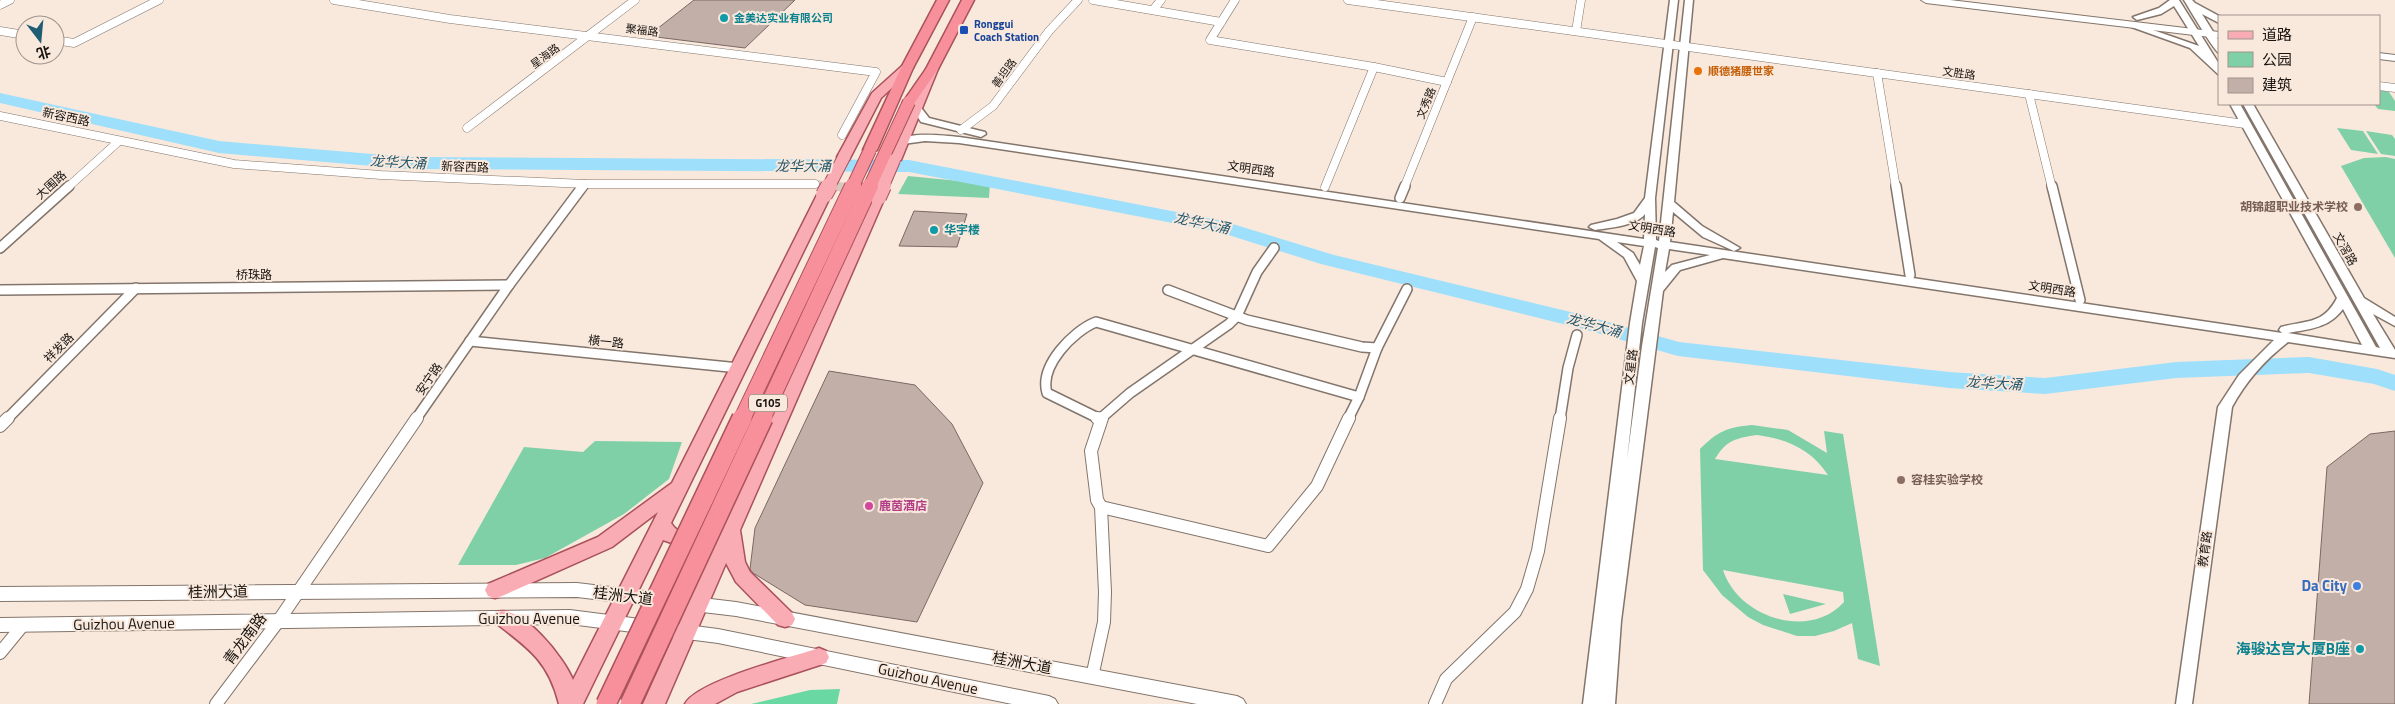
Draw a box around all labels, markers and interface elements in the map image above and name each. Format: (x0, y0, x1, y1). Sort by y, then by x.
place label: 金美达实业有限公司 (734, 10, 833, 26)
marker: 金美达实业有限公司 (718, 12, 730, 24)
north arrow (15, 15, 65, 65)
legend (2218, 15, 2380, 105)
place label: Ronggui Coach Station (974, 16, 1039, 45)
street label: 聚福路 (625, 20, 659, 40)
text: 道路 (2262, 23, 2292, 46)
marker: Ronggui Coach Station (958, 24, 970, 36)
street label: 星海路 (527, 40, 563, 72)
text: 北 (34, 41, 53, 65)
text: 公园 (2262, 48, 2292, 71)
street label: 善坦路 (988, 55, 1020, 91)
place label: 顺德猪腰世家 (1708, 63, 1774, 79)
street label: 文胜路 (1942, 63, 1976, 83)
marker: 顺德猪腰世家 (1692, 65, 1704, 77)
text: 建筑 (2262, 73, 2292, 96)
street label: 文秀路 (1412, 85, 1440, 121)
street label: 新容西路 (41, 102, 92, 131)
water label: 龙华大涌 (370, 150, 429, 174)
water label: 龙华大涌 (775, 155, 833, 176)
street label: 新容西路 (441, 156, 489, 177)
street label: 文明西路 (1226, 156, 1276, 181)
street label: 大围路 (31, 166, 70, 204)
place label: 胡锦超职业技术学校 (2240, 197, 2348, 216)
marker: 胡锦超职业技术学校 (2352, 201, 2364, 213)
water label: 龙华大涌 (1173, 206, 1234, 239)
street label: 文明西路 (1627, 215, 1677, 242)
place label: 华宇楼 (944, 220, 980, 239)
marker: 华宇楼 (928, 224, 940, 236)
street label: 文滘路 (2328, 228, 2362, 269)
street label: 桥珠路 (236, 265, 272, 284)
street label: 文明西路 (2027, 275, 2077, 302)
water label: 龙华大涌 (1564, 307, 1626, 342)
street label: 祥发路 (39, 328, 78, 367)
street label: 横一路 (587, 330, 625, 353)
street label: 文星路 (1619, 348, 1642, 386)
street label: 安宁路 (410, 359, 447, 399)
water label: 龙华大涌 (1966, 371, 2025, 395)
road number: G105 (749, 394, 787, 412)
place label: 容桂实验学校 (1911, 470, 1983, 489)
marker: 容桂实验学校 (1895, 474, 1907, 486)
place label: 鹿茵酒店 (879, 496, 927, 515)
marker: 鹿茵酒店 (863, 500, 875, 512)
street label: 教育路 (2193, 530, 2216, 568)
place label: Da City (2301, 574, 2347, 597)
street label: 桂洲大道 (188, 579, 248, 604)
street label: 桂洲大道 (592, 580, 654, 611)
marker: Da City (2351, 580, 2363, 592)
street label: Guizhou Avenue (478, 607, 580, 630)
street label: 青龙南路 (217, 608, 272, 670)
street label: Guizhou Avenue (73, 611, 175, 636)
place label: 海骏达宫大厦B座 (2236, 637, 2350, 660)
marker: 海骏达宫大厦B座 (2354, 643, 2366, 655)
street label: 桂洲大道 (990, 645, 1054, 680)
street label: Guizhou Avenue (876, 657, 980, 700)

